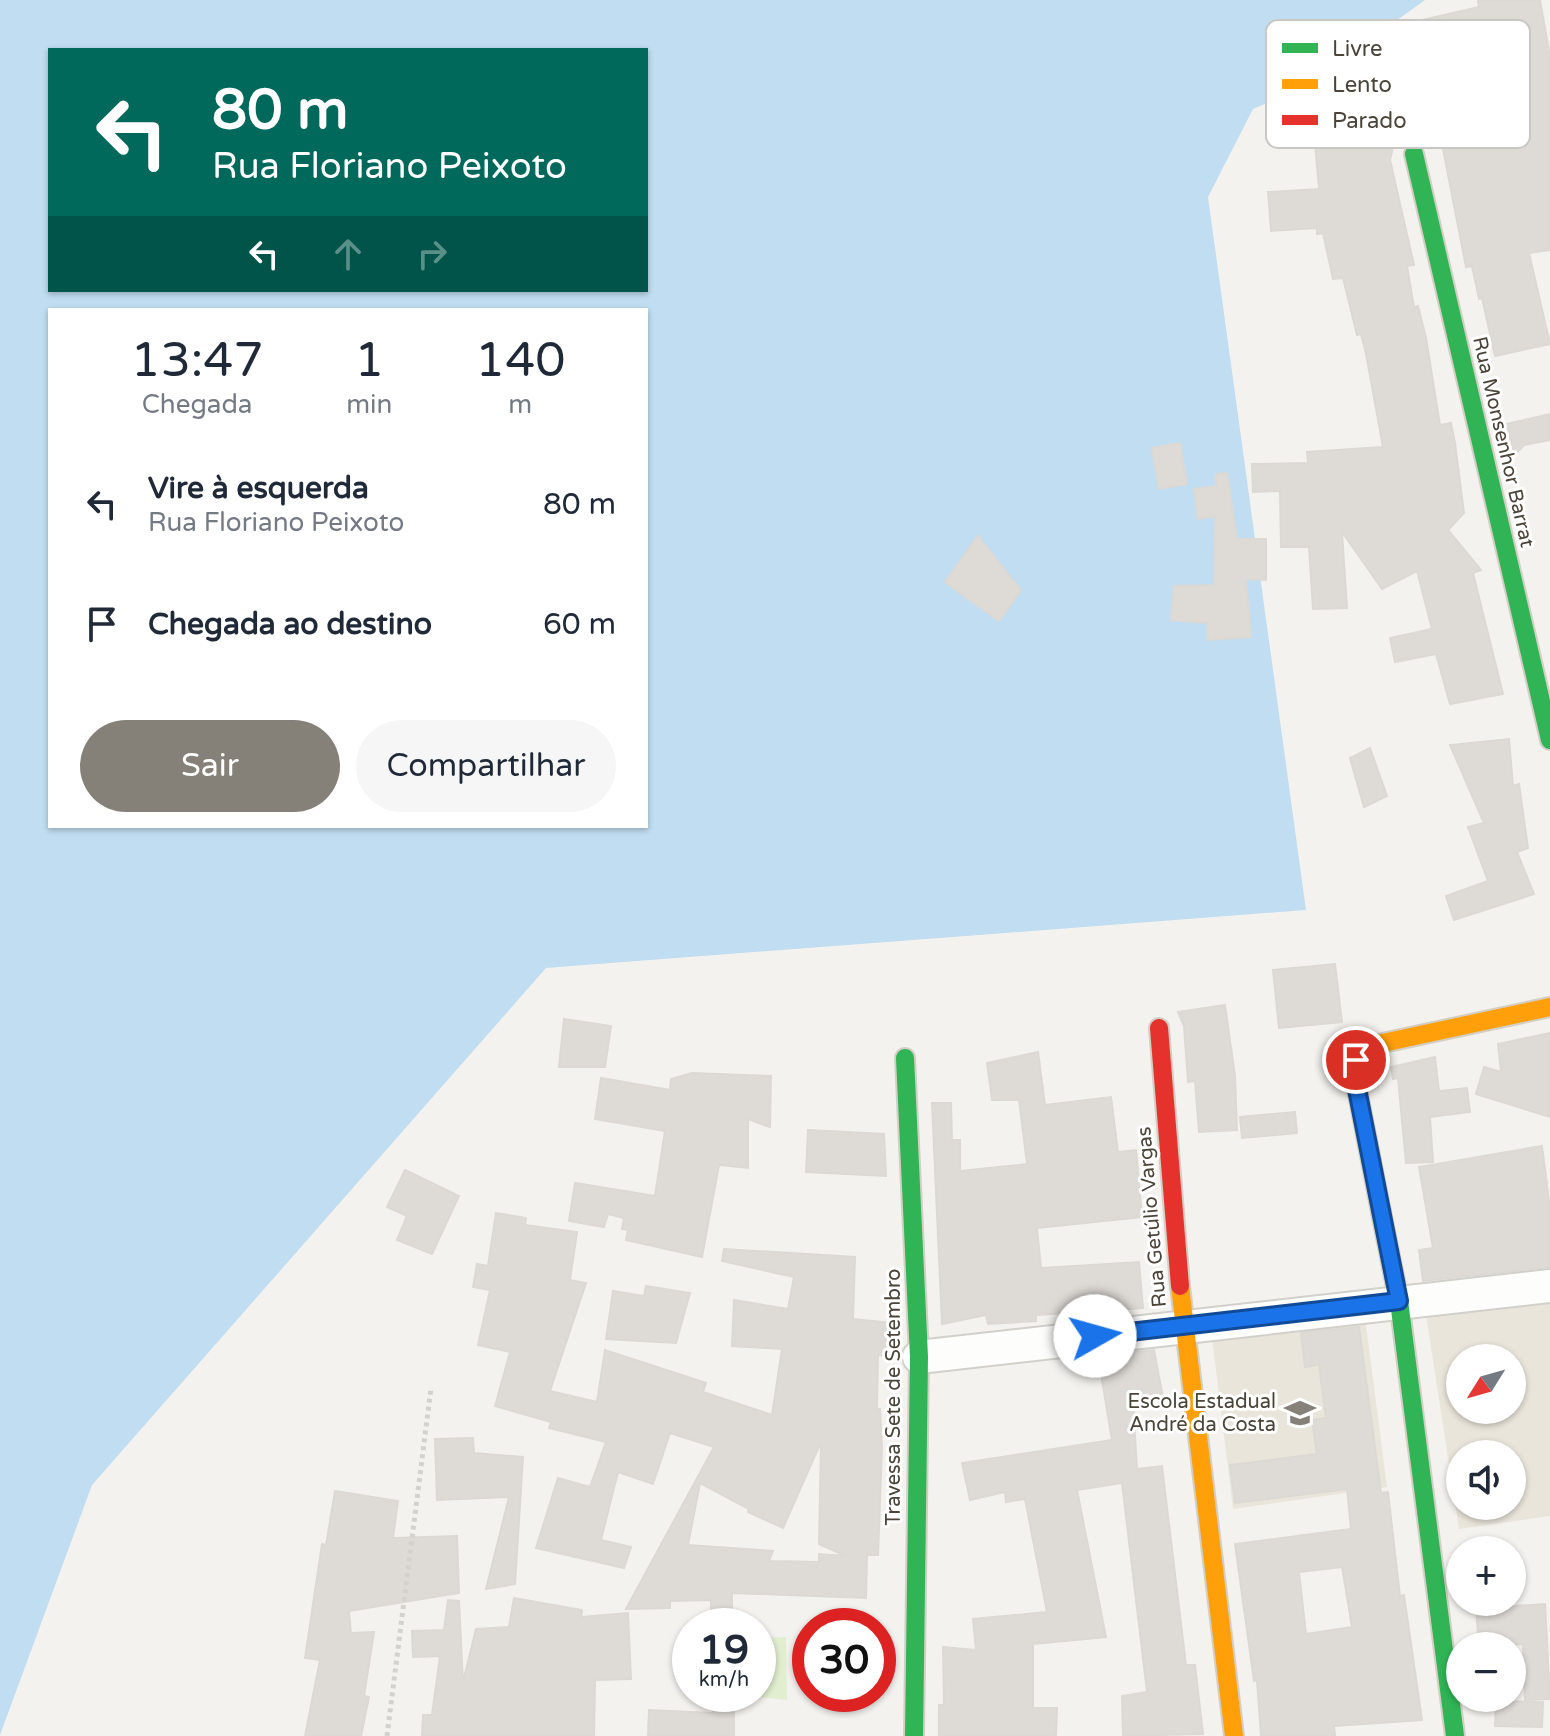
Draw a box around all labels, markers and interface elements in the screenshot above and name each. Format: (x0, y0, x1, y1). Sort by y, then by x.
legend (1266, 20, 1530, 148)
text: Livre (1332, 36, 1382, 62)
text: Lento (1332, 72, 1392, 98)
text: 80 m (212, 77, 348, 144)
icon: left (80, 80, 184, 184)
text: Parado (1332, 108, 1407, 134)
text: Rua Floriano Peixoto (212, 145, 567, 188)
icon: left (242, 232, 286, 276)
icon: ahead (326, 232, 370, 276)
icon: right (410, 232, 454, 276)
text: 13:47 (131, 332, 264, 390)
text: 1 (354, 332, 384, 390)
text: 140 (475, 332, 565, 390)
street label: Rua Monsenhor Barrat (1467, 334, 1539, 550)
text: Chegada (142, 389, 252, 420)
text: min (346, 389, 392, 420)
text: m (508, 389, 532, 420)
text: Vire à esquerda (148, 470, 369, 507)
icon: left (80, 482, 124, 526)
text: 80 m (543, 486, 616, 523)
text: Rua Floriano Peixoto (148, 507, 404, 538)
icon: arrive (80, 602, 124, 646)
text: Chegada ao destino (148, 606, 432, 643)
text: 60 m (543, 606, 616, 643)
button: Sair (80, 720, 340, 812)
button: Compartilhar (356, 720, 616, 812)
pin (1322, 1026, 1390, 1094)
icon: arrive (1334, 1038, 1378, 1082)
street label: Rua Getúlio Vargas (1132, 1126, 1172, 1308)
street label: Travessa Sete de Setembro (882, 1269, 906, 1525)
position arrow (1053, 1294, 1137, 1378)
north arrow (1446, 1344, 1526, 1424)
map controls (1446, 1344, 1526, 1712)
place label: Escola Estadual André da Costa (1128, 1390, 1276, 1437)
school or university icon: Escola Estadual André da Costa (1283, 1396, 1317, 1430)
button: sound (1446, 1440, 1526, 1520)
button: + (1446, 1536, 1526, 1616)
speed limit sign: 30 (792, 1608, 896, 1712)
text: 19 (699, 1626, 749, 1674)
button: − (1446, 1632, 1526, 1712)
text: km/h (699, 1668, 749, 1692)

